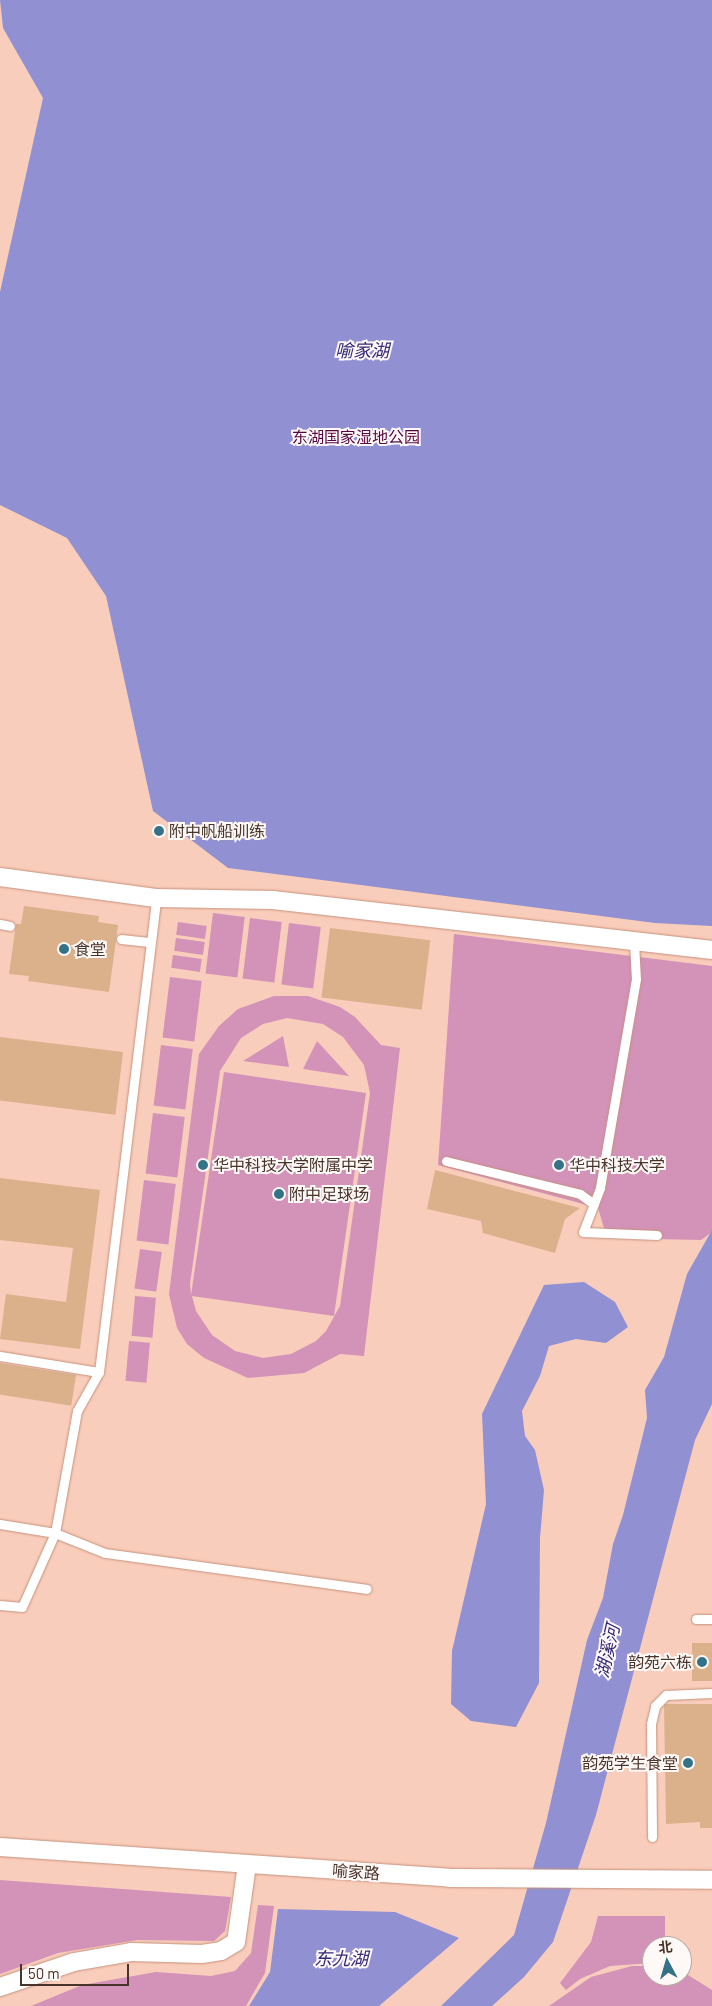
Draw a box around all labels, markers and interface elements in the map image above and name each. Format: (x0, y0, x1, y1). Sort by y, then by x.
water label: 喻家湖 (335, 339, 389, 361)
park label: 东湖国家湿地公园 (292, 427, 420, 447)
place label: 附中帆船训练 (169, 821, 265, 841)
marker: 附中帆船训练 (153, 825, 165, 837)
place label: 食堂 (74, 939, 106, 959)
marker: 食堂 (58, 943, 70, 955)
place label: 华中科技大学附属中学 (213, 1155, 373, 1175)
place label: 华中科技大学 (569, 1155, 665, 1175)
marker: 华中科技大学附属中学 (197, 1159, 209, 1171)
marker: 华中科技大学 (553, 1159, 565, 1171)
place label: 附中足球场 (289, 1184, 369, 1204)
marker: 附中足球场 (273, 1188, 285, 1200)
water label: 湖溪河 (590, 1622, 624, 1680)
place label: 韵苑六栋 (628, 1652, 692, 1672)
marker: 韵苑六栋 (696, 1656, 708, 1668)
place label: 韵苑学生食堂 (582, 1753, 678, 1773)
marker: 韵苑学生食堂 (682, 1757, 694, 1769)
street label: 喻家路 (331, 1861, 381, 1883)
north arrow (642, 1936, 692, 1986)
text: 北 (658, 1937, 673, 1956)
water label: 东九湖 (314, 1947, 368, 1969)
scale bar (22, 1954, 131, 1986)
text: 50 m (28, 1964, 60, 1982)

